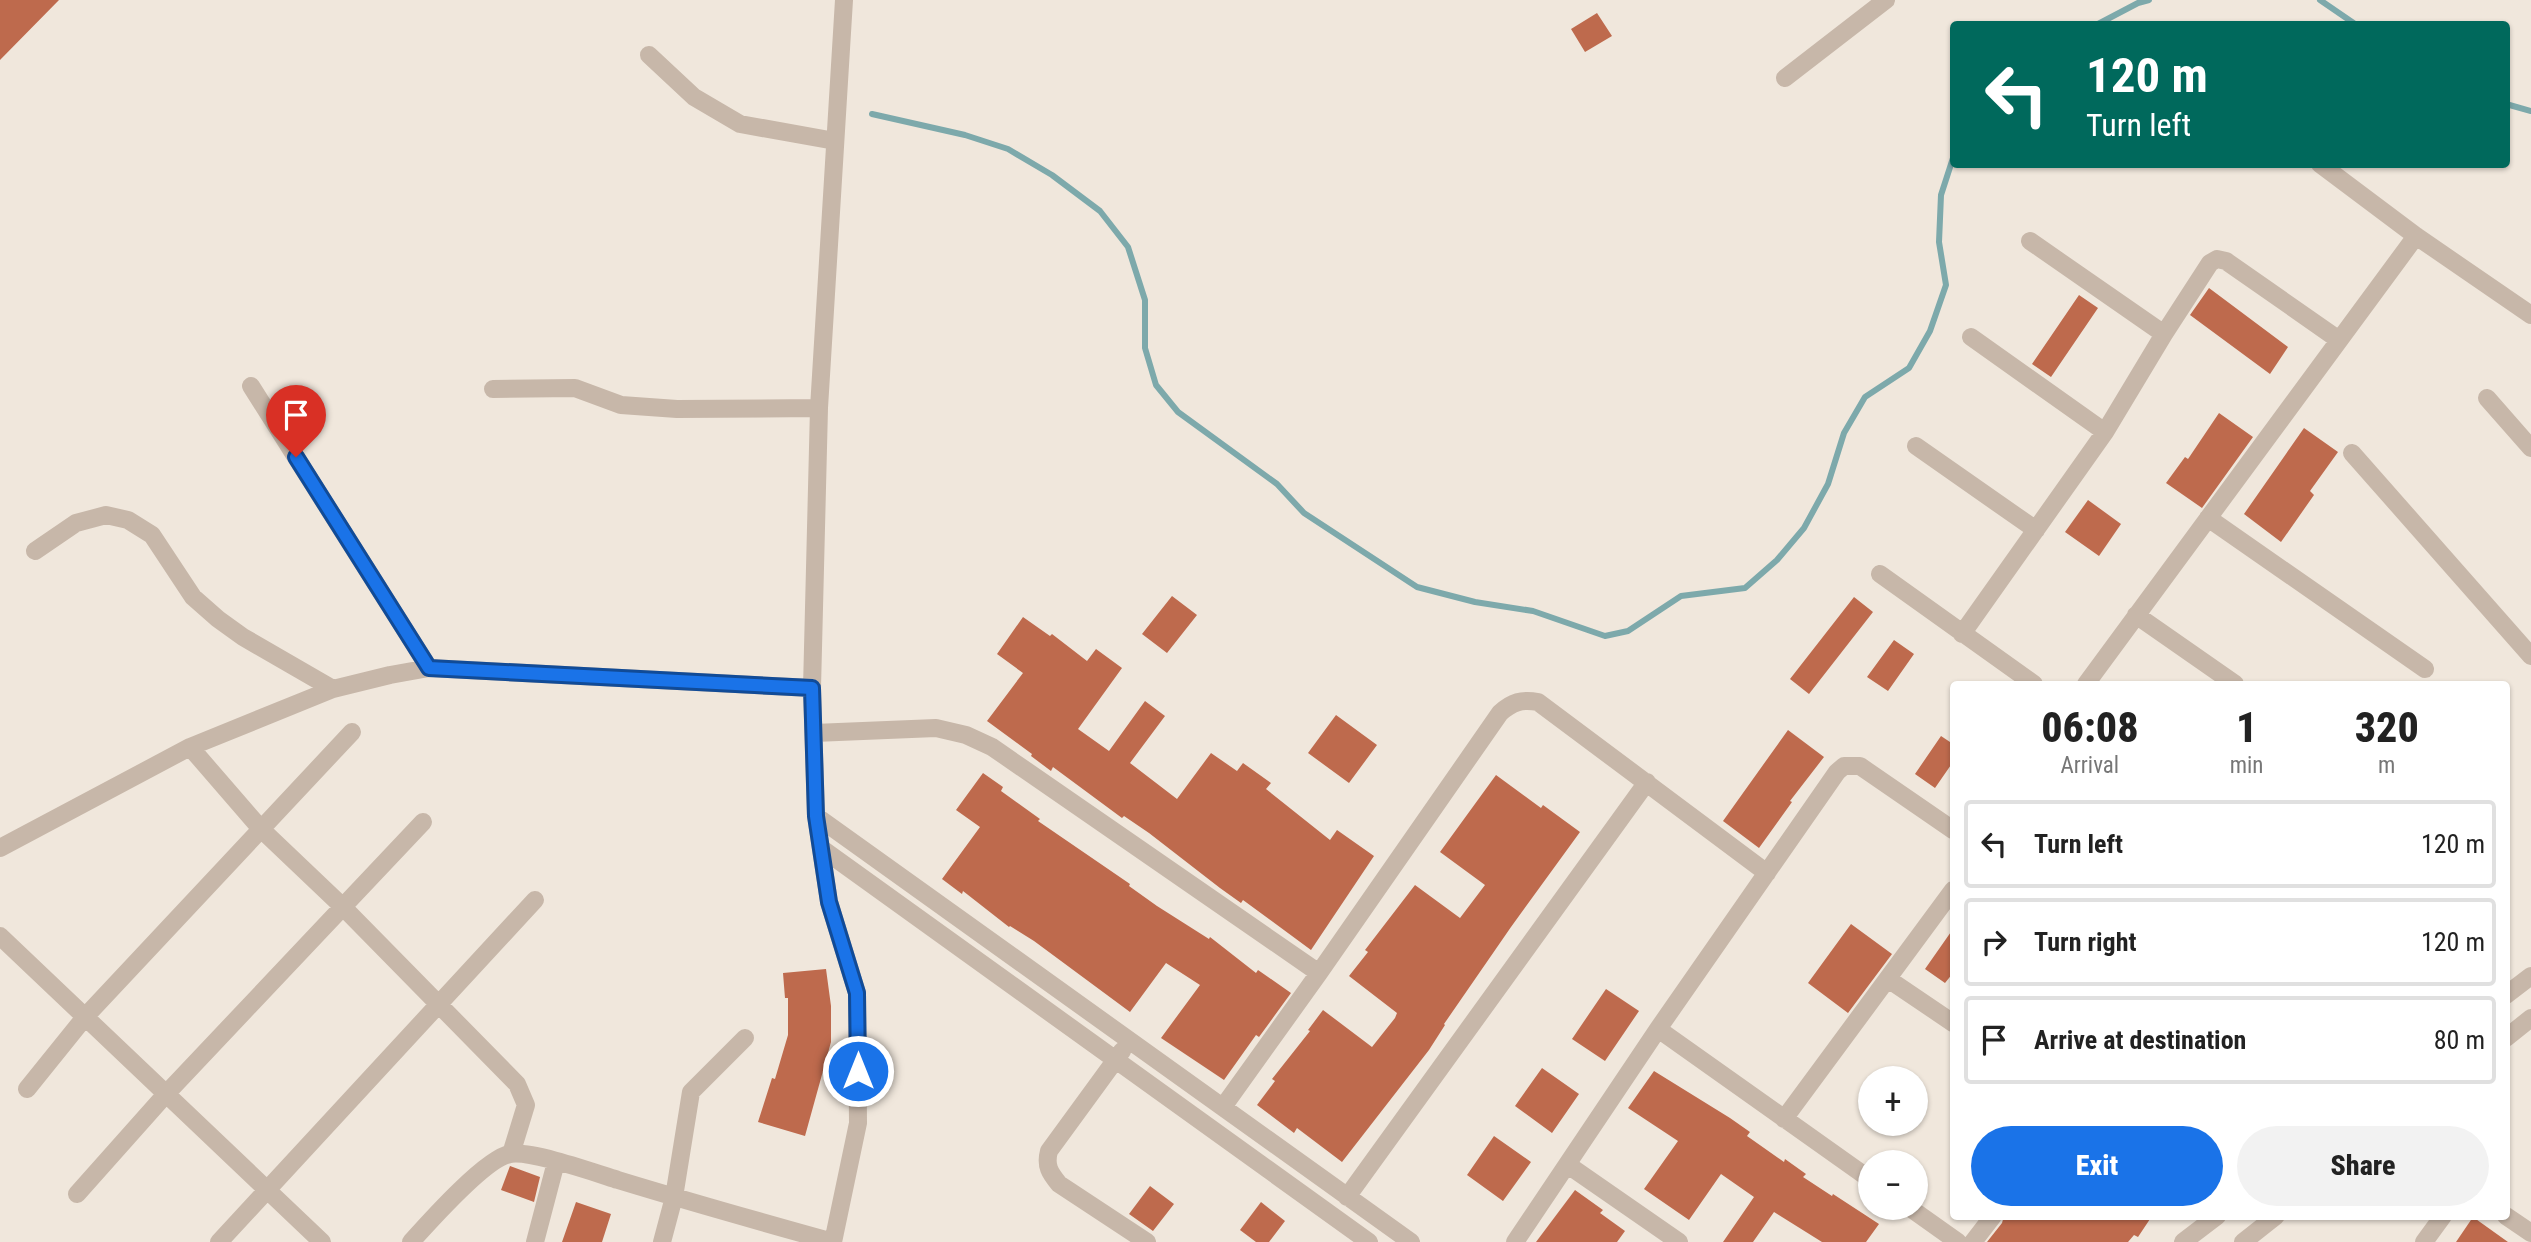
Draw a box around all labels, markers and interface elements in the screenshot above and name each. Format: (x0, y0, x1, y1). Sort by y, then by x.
text: 120 m (2086, 47, 2208, 104)
icon: left (1971, 49, 2062, 140)
text: Turn left (2086, 106, 2191, 144)
pin (266, 385, 326, 457)
icon: arrive (277, 396, 315, 434)
text: 06:08 (2041, 703, 2138, 752)
text: 1 (2236, 703, 2257, 752)
text: 320 (2355, 703, 2419, 752)
text: Arrival (2061, 752, 2119, 779)
text: min (2230, 752, 2263, 779)
text: m (2378, 752, 2395, 779)
icon: left (1975, 825, 2013, 863)
text: Turn left (2034, 829, 2123, 859)
text: 120 m (2421, 829, 2485, 859)
icon: right (1975, 923, 2013, 961)
text: Turn right (2034, 927, 2136, 957)
text: 120 m (2421, 927, 2485, 957)
icon: arrive (1975, 1021, 2013, 1059)
text: Arrive at destination (2034, 1025, 2246, 1055)
text: 80 m (2434, 1025, 2485, 1055)
position arrow (821, 1034, 895, 1108)
map controls (1858, 1066, 1928, 1220)
button: + (1858, 1066, 1928, 1136)
button: Exit (1971, 1126, 2223, 1206)
button: Share (2237, 1126, 2489, 1206)
button: − (1858, 1150, 1928, 1220)

